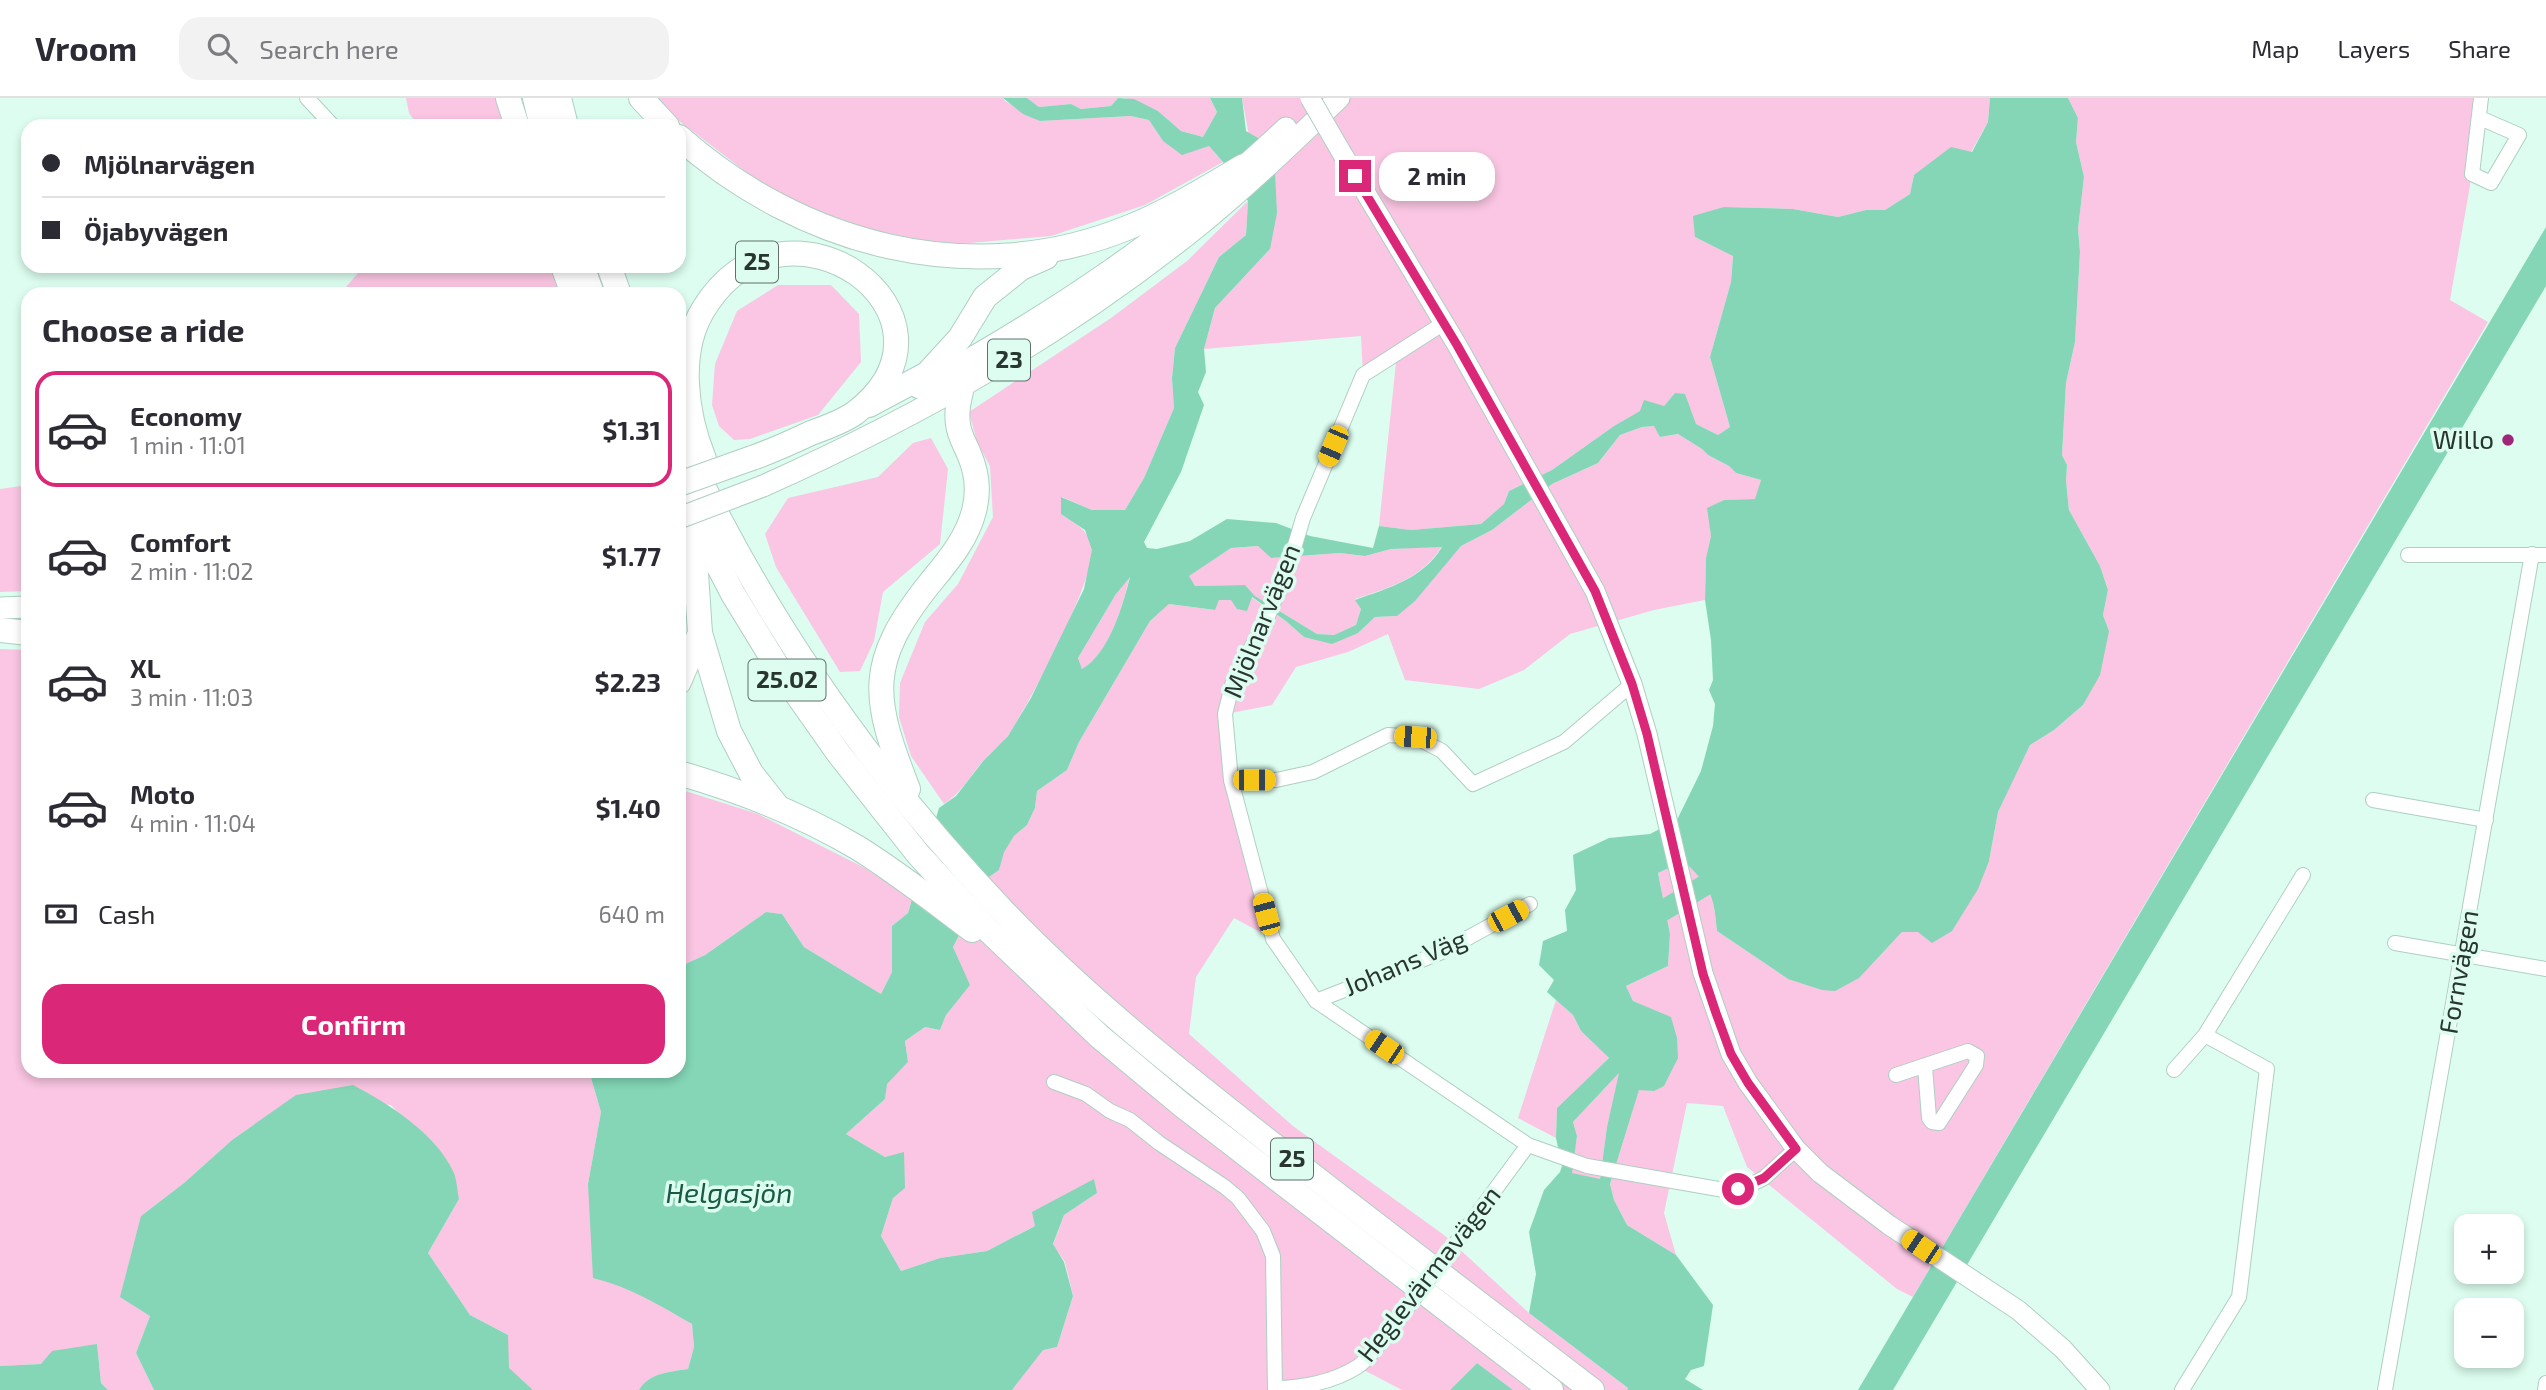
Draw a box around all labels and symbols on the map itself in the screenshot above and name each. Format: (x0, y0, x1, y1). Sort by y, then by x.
callout: 2 min (1380, 152, 1495, 200)
route end (1339, 160, 1371, 192)
road number: 25 (736, 242, 778, 282)
road number: 23 (988, 340, 1030, 380)
car (1316, 423, 1351, 469)
place label: Willo (2433, 423, 2494, 454)
marker: Willo (2500, 432, 2516, 448)
street label: Mjölnarvägen (1216, 539, 1306, 702)
road number: 25.02 (748, 660, 826, 700)
car (1394, 725, 1437, 749)
car (1234, 770, 1276, 791)
car (1251, 891, 1282, 937)
car (1485, 897, 1532, 935)
street label: Fornvägen (2431, 907, 2484, 1036)
street label: Johans Väg (1338, 922, 1470, 1001)
car (1361, 1027, 1408, 1067)
road number: 25 (1271, 1139, 1313, 1180)
route start (1722, 1173, 1754, 1205)
water label: Helgasjön (665, 1175, 793, 1209)
street label: Heglevärmavägen (1350, 1179, 1506, 1367)
car (1898, 1227, 1945, 1267)

